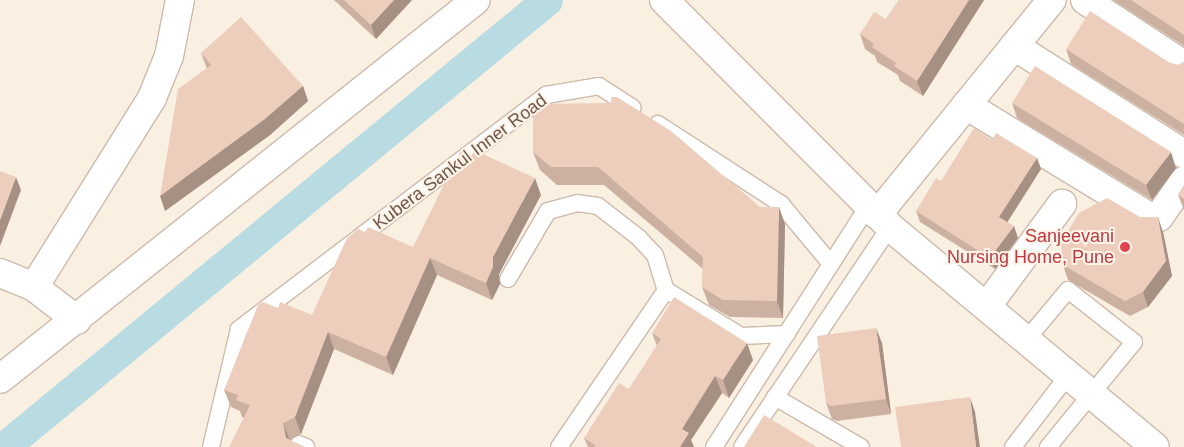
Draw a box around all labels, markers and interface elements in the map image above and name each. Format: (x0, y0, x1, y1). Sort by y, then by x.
street label: Kubera Sankul Inner Road (369, 90, 551, 234)
place label: Sanjeevani Nursing Home, Pune (947, 226, 1114, 268)
marker: Sanjeevani Nursing Home, Pune (1118, 240, 1132, 254)

